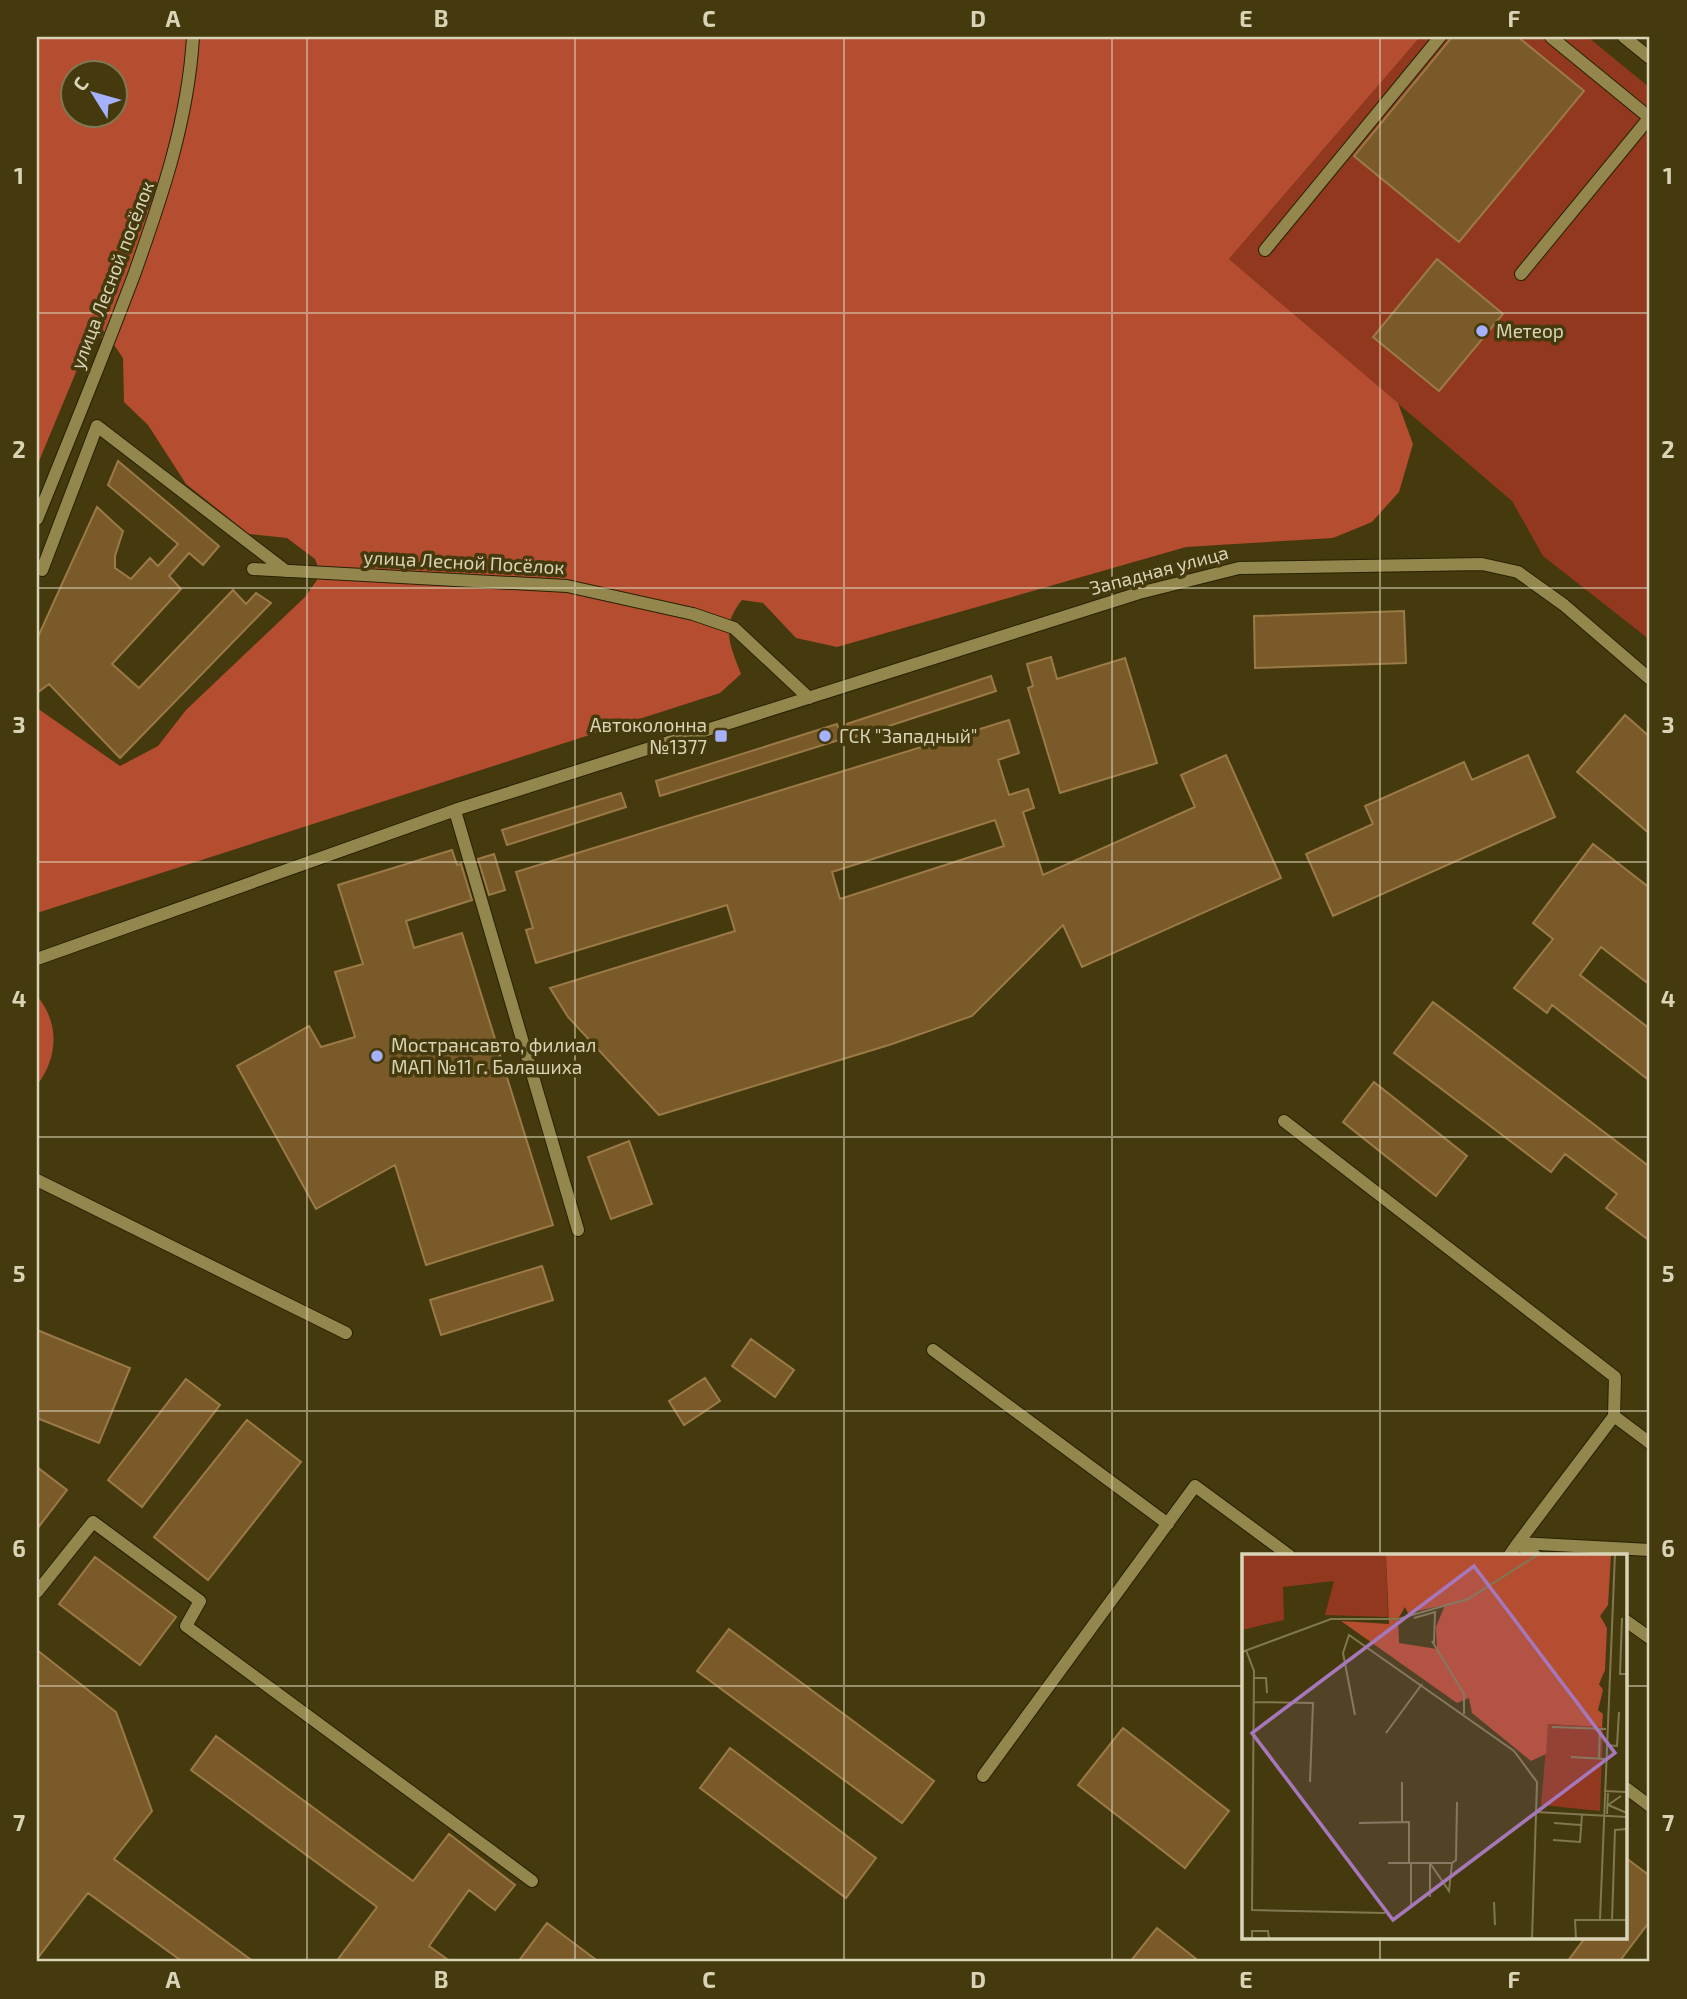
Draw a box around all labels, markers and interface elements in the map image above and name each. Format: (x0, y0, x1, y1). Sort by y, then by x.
text: A (165, 4, 181, 32)
text: B (434, 4, 448, 32)
text: C (702, 4, 716, 32)
text: D (970, 4, 986, 32)
text: E (1239, 4, 1253, 32)
text: F (1508, 4, 1521, 32)
north arrow (60, 60, 130, 130)
text: С (67, 72, 93, 95)
text: 1 (14, 161, 24, 189)
text: 1 (1663, 161, 1673, 189)
street label: улица Лесной посёлок (65, 178, 159, 372)
place label: Метеор (1496, 319, 1564, 342)
marker: Метеор (1474, 323, 1490, 339)
text: 2 (12, 435, 26, 463)
text: 2 (1661, 435, 1675, 463)
street label: Западная улица (1087, 540, 1231, 600)
street label: улица Лесной Посёлок (363, 545, 565, 579)
text: 3 (12, 710, 26, 738)
text: 3 (1661, 710, 1675, 738)
place label: Автоколонна №1377 (590, 713, 707, 758)
place label: ГСК "Западный" (839, 724, 977, 747)
marker: Автоколонна №1377 (713, 728, 729, 744)
marker: ГСК "Западный" (817, 728, 833, 744)
text: 4 (12, 984, 26, 1012)
text: 4 (1661, 984, 1675, 1012)
place label: Мострансавто, филиал МАП №11 г. Балашиха (391, 1033, 596, 1078)
marker: Мострансавто, филиал МАП №11 г. Балашиха (369, 1048, 385, 1064)
text: 5 (13, 1259, 25, 1287)
text: 5 (1662, 1259, 1674, 1287)
text: 6 (12, 1534, 26, 1562)
text: 6 (1661, 1534, 1675, 1562)
inset map (1242, 1554, 1628, 1940)
text: 7 (13, 1808, 25, 1836)
text: 7 (1662, 1808, 1674, 1836)
text: A (165, 1965, 181, 1993)
text: B (434, 1965, 448, 1993)
text: C (702, 1965, 716, 1993)
text: D (970, 1965, 986, 1993)
text: E (1239, 1965, 1253, 1993)
text: F (1508, 1965, 1521, 1993)

